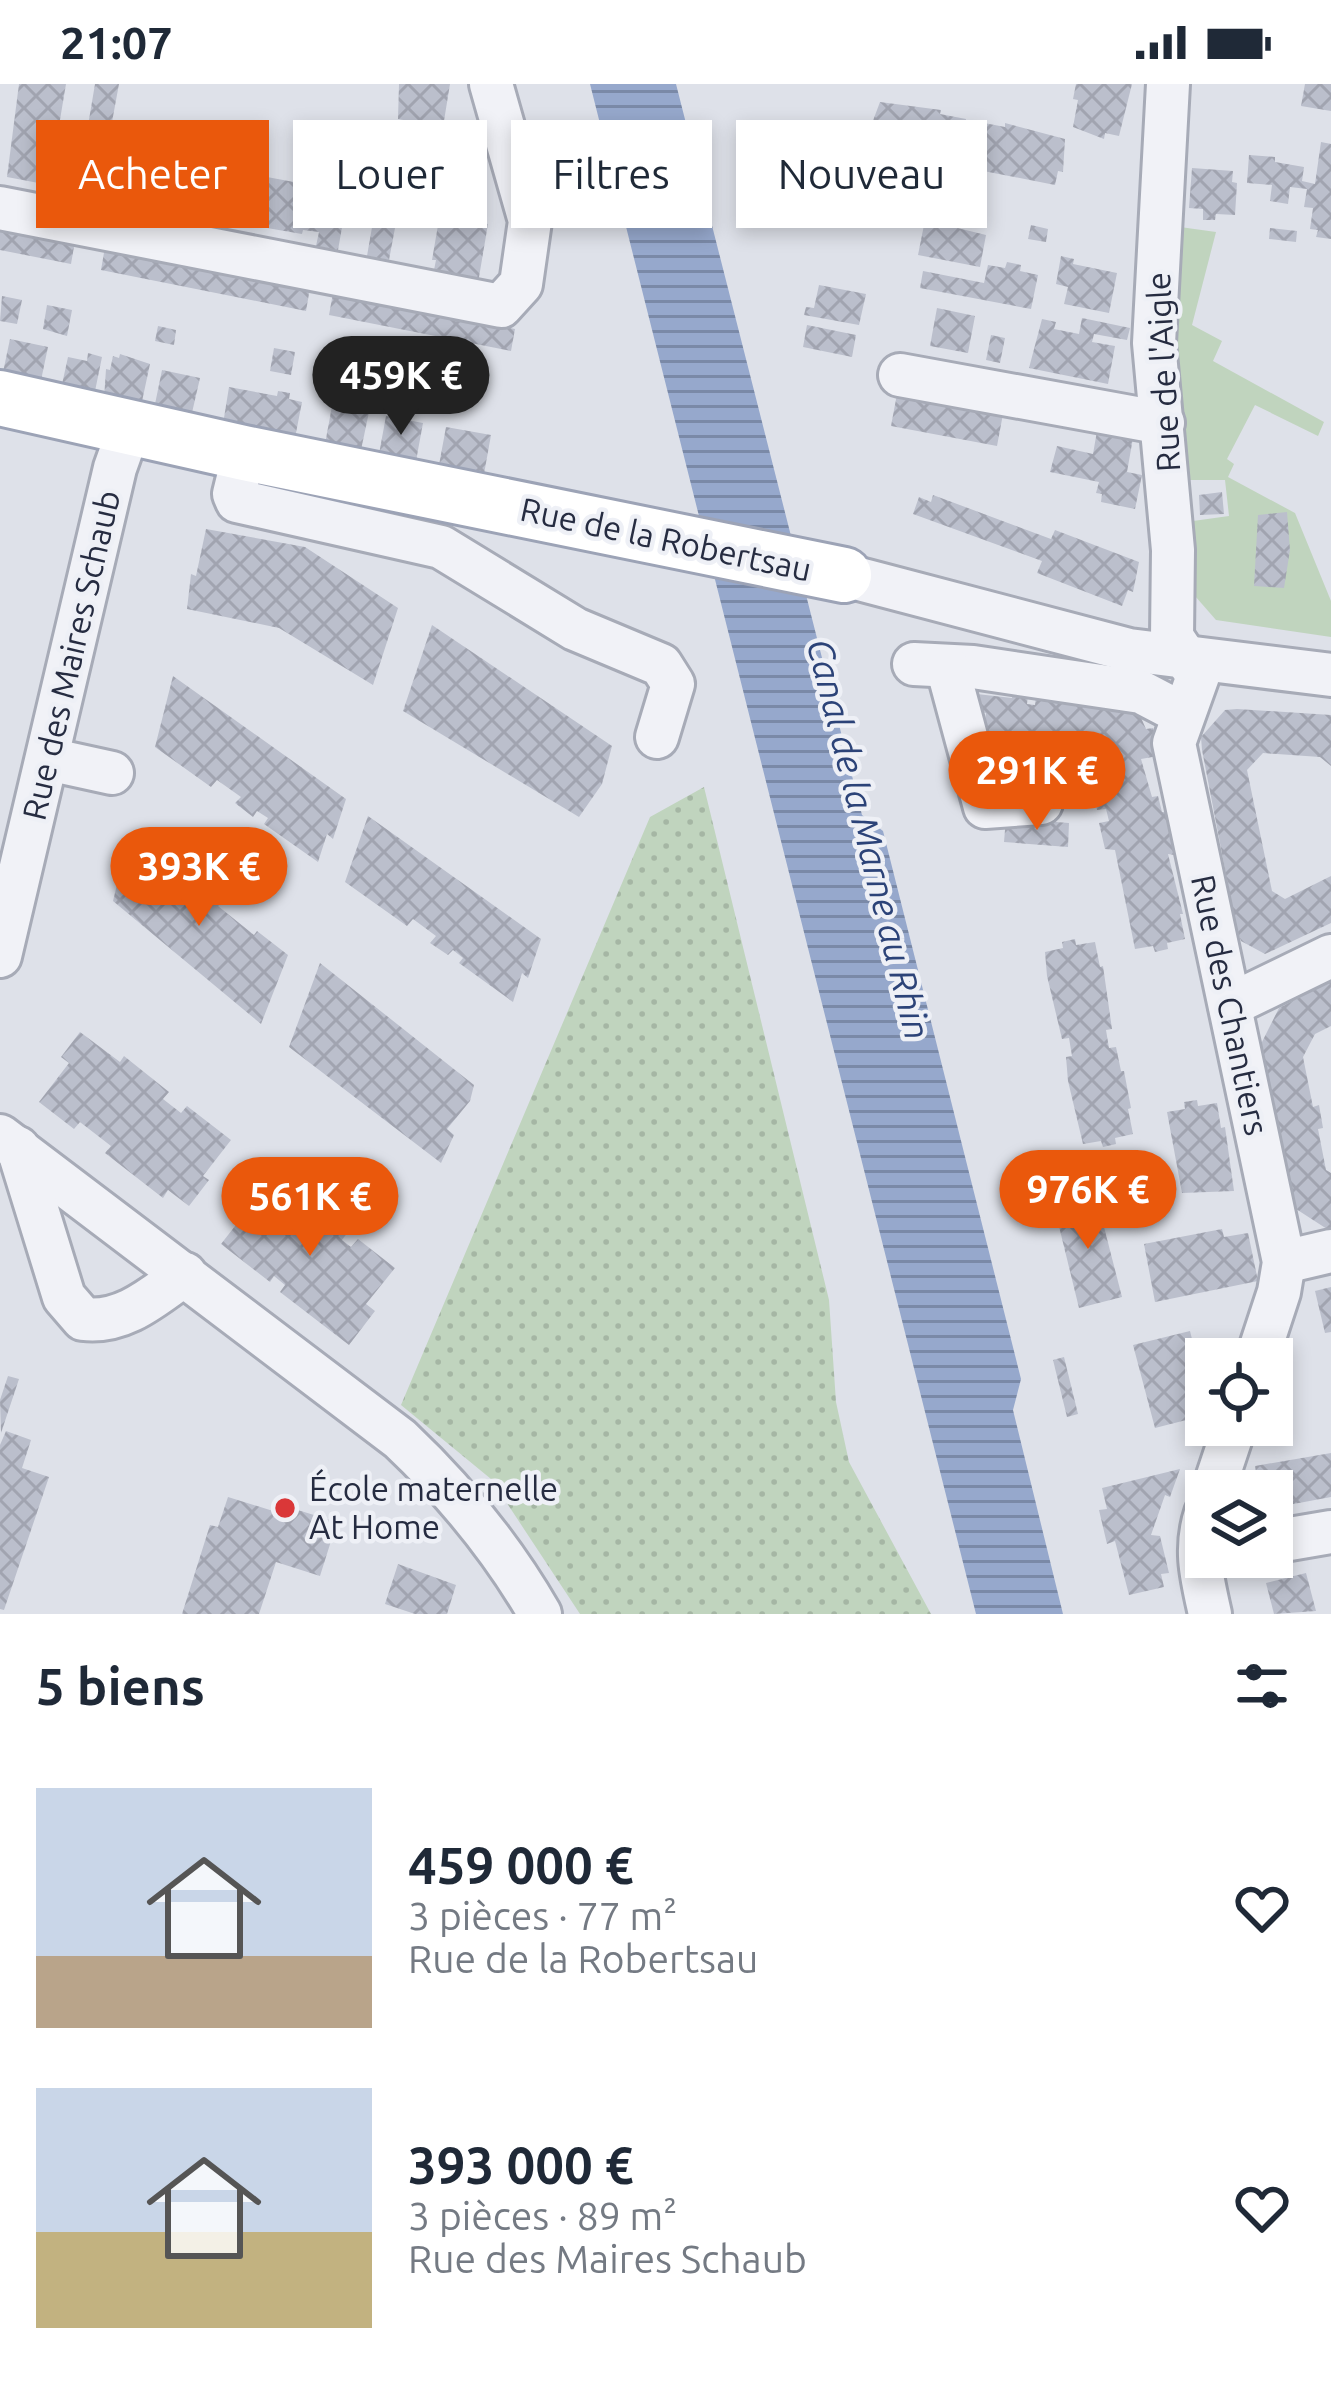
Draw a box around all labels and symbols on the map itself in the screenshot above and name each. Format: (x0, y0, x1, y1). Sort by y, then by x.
street label: Rue de l'Aigle (1139, 271, 1186, 473)
pin: 459K € (303, 336, 499, 438)
street label: Rue des Maires Schaub (15, 486, 126, 823)
street label: Rue de la Robertsau (517, 490, 815, 587)
water label: Canal de la Marne au Rhin (800, 634, 939, 1044)
pin: 291K € (939, 731, 1135, 833)
pin: 393K € (101, 827, 297, 929)
street label: Rue des Chantiers (1185, 871, 1276, 1139)
pin: 976K € (990, 1150, 1186, 1252)
pin: 561K € (212, 1157, 408, 1259)
place label: École maternelle At Home (309, 1468, 558, 1545)
marker: École maternelle At Home (272, 1495, 298, 1521)

